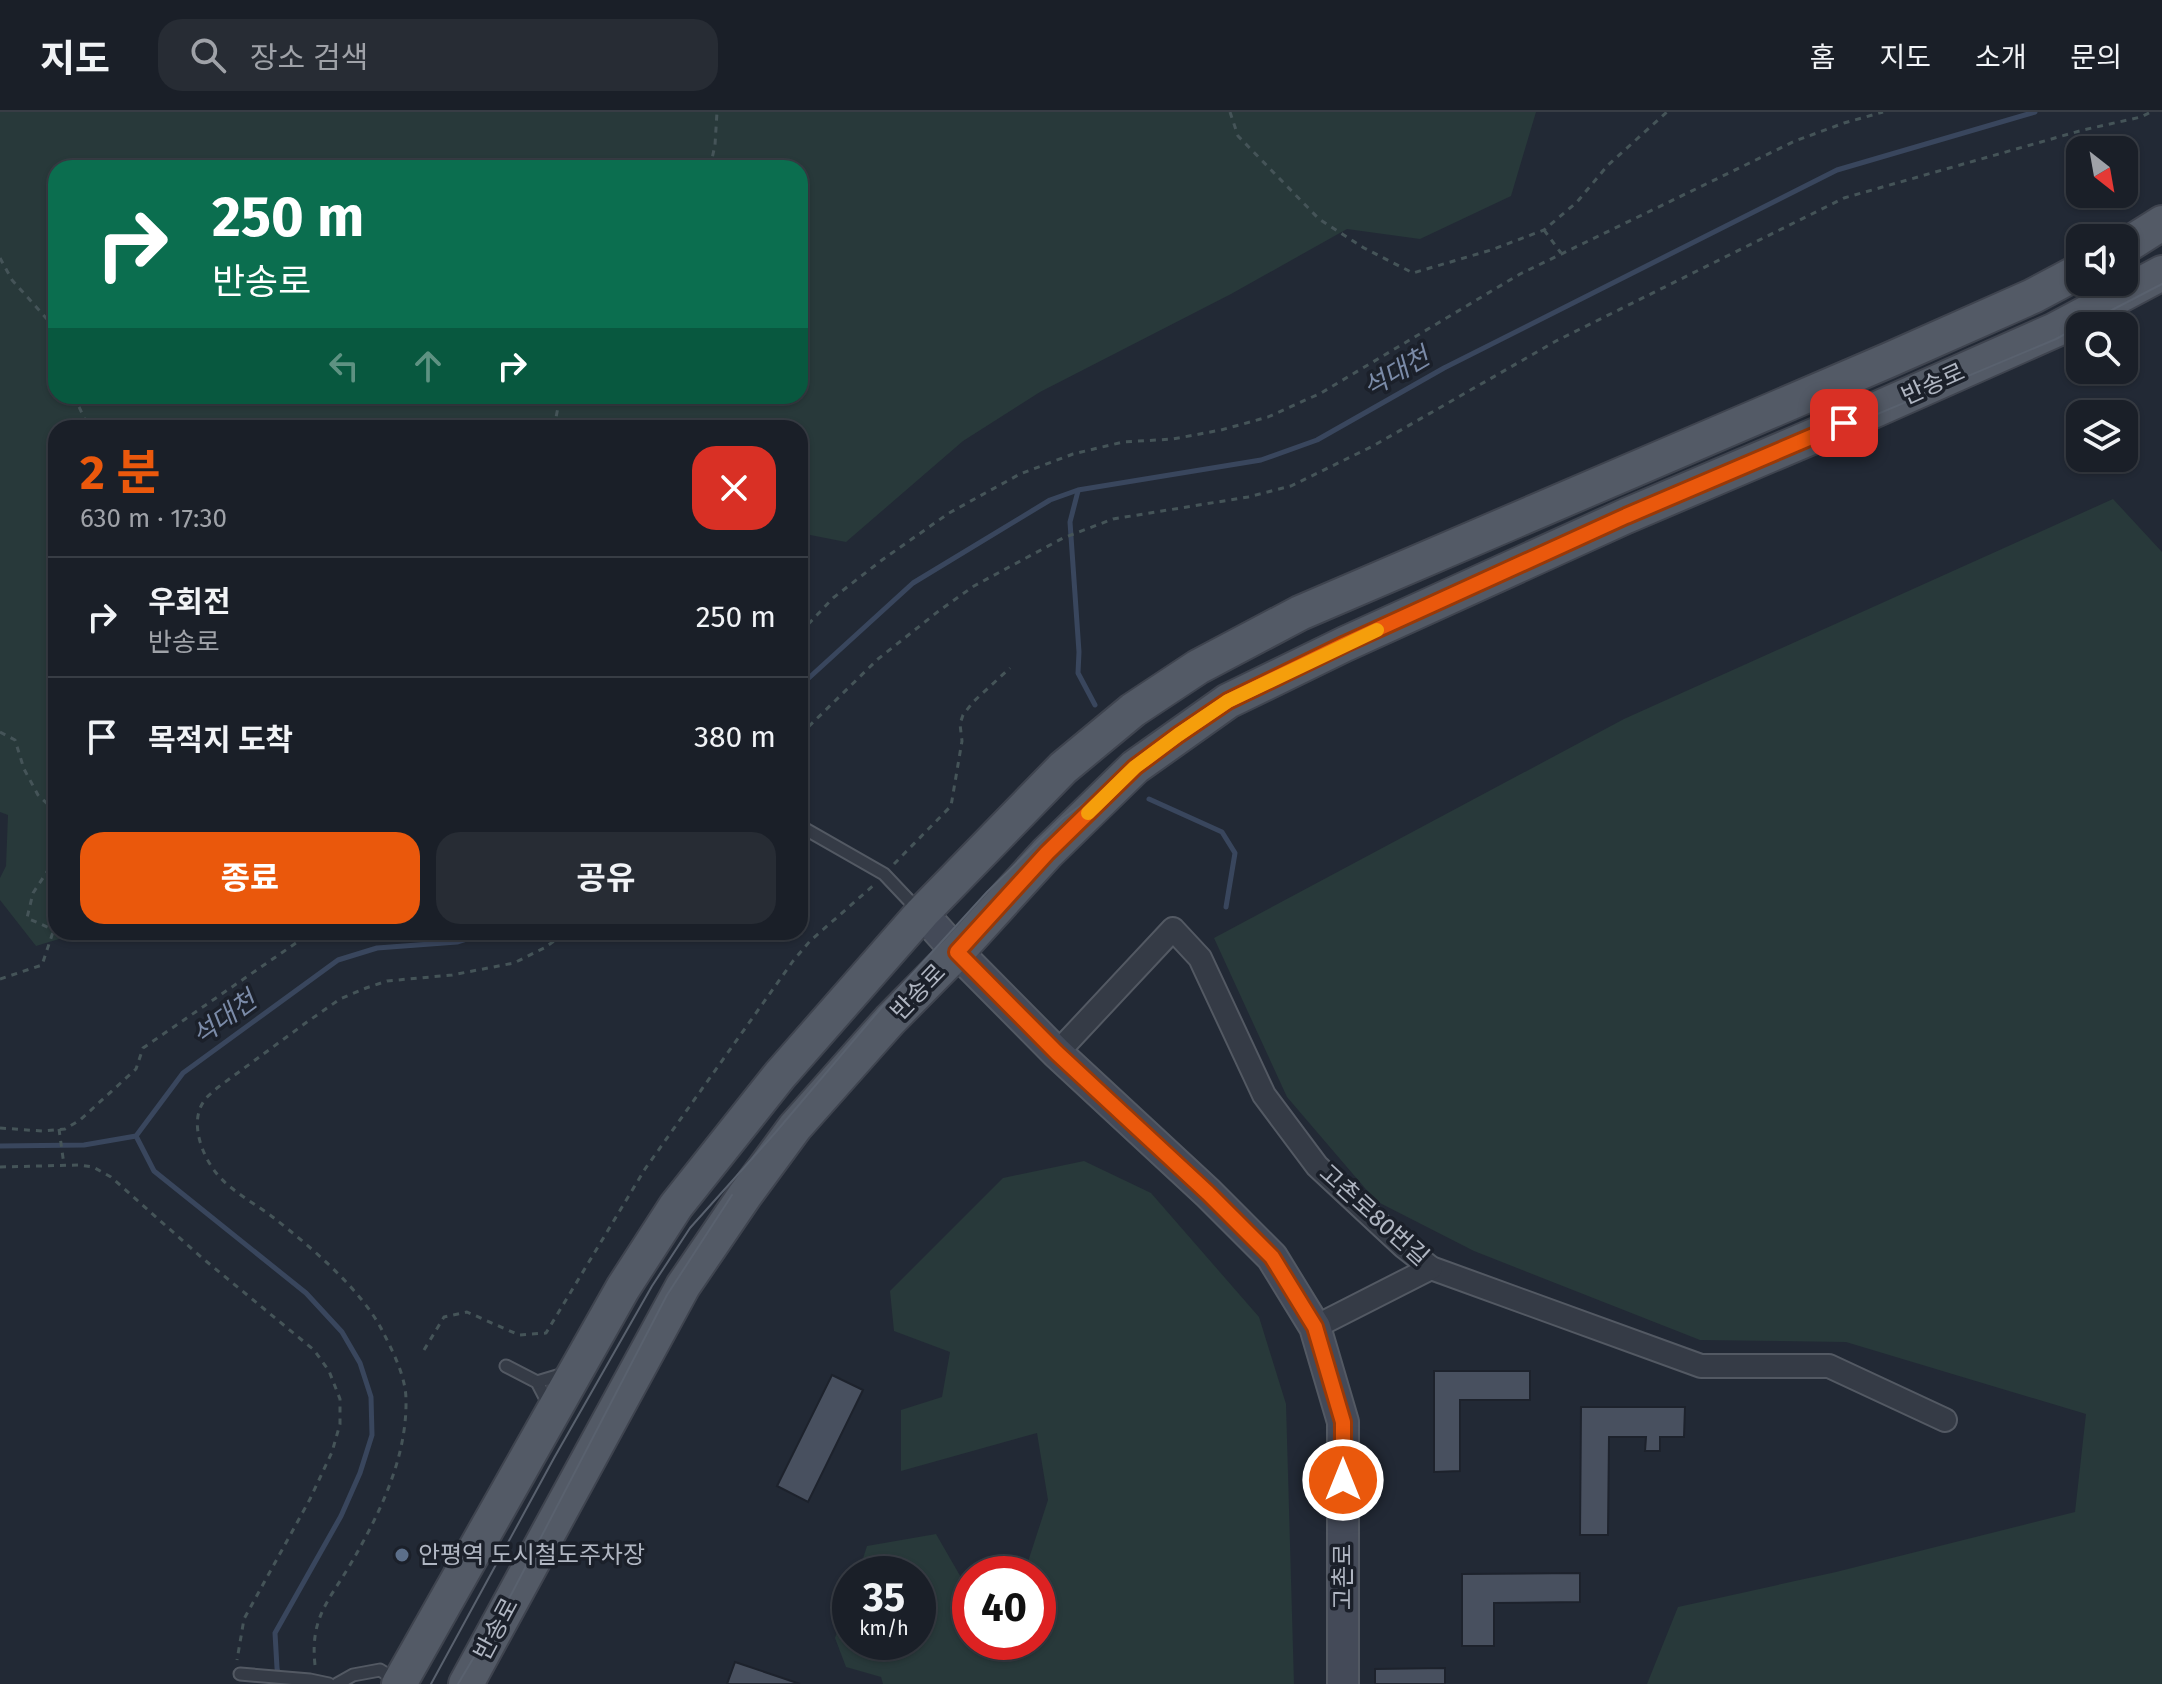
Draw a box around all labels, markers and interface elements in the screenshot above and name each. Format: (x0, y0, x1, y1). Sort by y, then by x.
search box (158, 19, 718, 91)
icon: search (186, 33, 230, 77)
text: 지도 (40, 36, 110, 82)
text: 장소 검색 (250, 40, 368, 76)
text: 홈 (1810, 41, 1835, 74)
text: 지도 (1879, 41, 1931, 74)
text: 소개 (1975, 41, 2026, 74)
text: 문의 (2070, 41, 2122, 74)
north arrow (2066, 136, 2138, 208)
map controls (2066, 136, 2138, 472)
text: 250 m (212, 184, 364, 251)
icon: right (80, 192, 184, 296)
button: sound (2066, 224, 2138, 296)
text: 반송로 (212, 260, 311, 304)
button: search (2066, 312, 2138, 384)
water label: 석대천 (1357, 340, 1438, 404)
icon: left (322, 344, 366, 388)
icon: ahead (406, 344, 450, 388)
icon: right (490, 344, 534, 388)
street label: 반송로 (1897, 358, 1969, 410)
pin (1810, 389, 1878, 457)
button: layers (2066, 400, 2138, 472)
icon: arrive (1822, 401, 1866, 445)
text: 2 분 (80, 444, 160, 502)
button: close (692, 446, 776, 530)
text: 630 m · 17:30 (80, 503, 227, 534)
text: 우회전 (148, 584, 231, 620)
icon: right (80, 595, 124, 639)
text: 250 m (696, 599, 776, 635)
text: 반송로 (148, 627, 220, 658)
icon: arrive (80, 715, 124, 759)
text: 380 m (694, 719, 776, 755)
text: 목적지 도착 (148, 722, 293, 758)
button: 종료 (80, 832, 420, 924)
button: 공유 (436, 832, 776, 924)
street label: 반송로 (885, 958, 951, 1026)
water label: 석대천 (186, 983, 265, 1052)
street label: 고촌로80번길 (1314, 1159, 1434, 1271)
position arrow (1301, 1438, 1385, 1522)
place label: 안평역 도시철도주차장 (418, 1541, 645, 1569)
street label: 고촌로 (1329, 1544, 1357, 1610)
marker: 안평역 도시철도주차장 (393, 1546, 411, 1564)
speed limit sign: 40 (952, 1556, 1056, 1660)
text: 35 (863, 1574, 905, 1622)
street label: 반송로 (468, 1593, 524, 1665)
text: km/h (859, 1616, 909, 1640)

